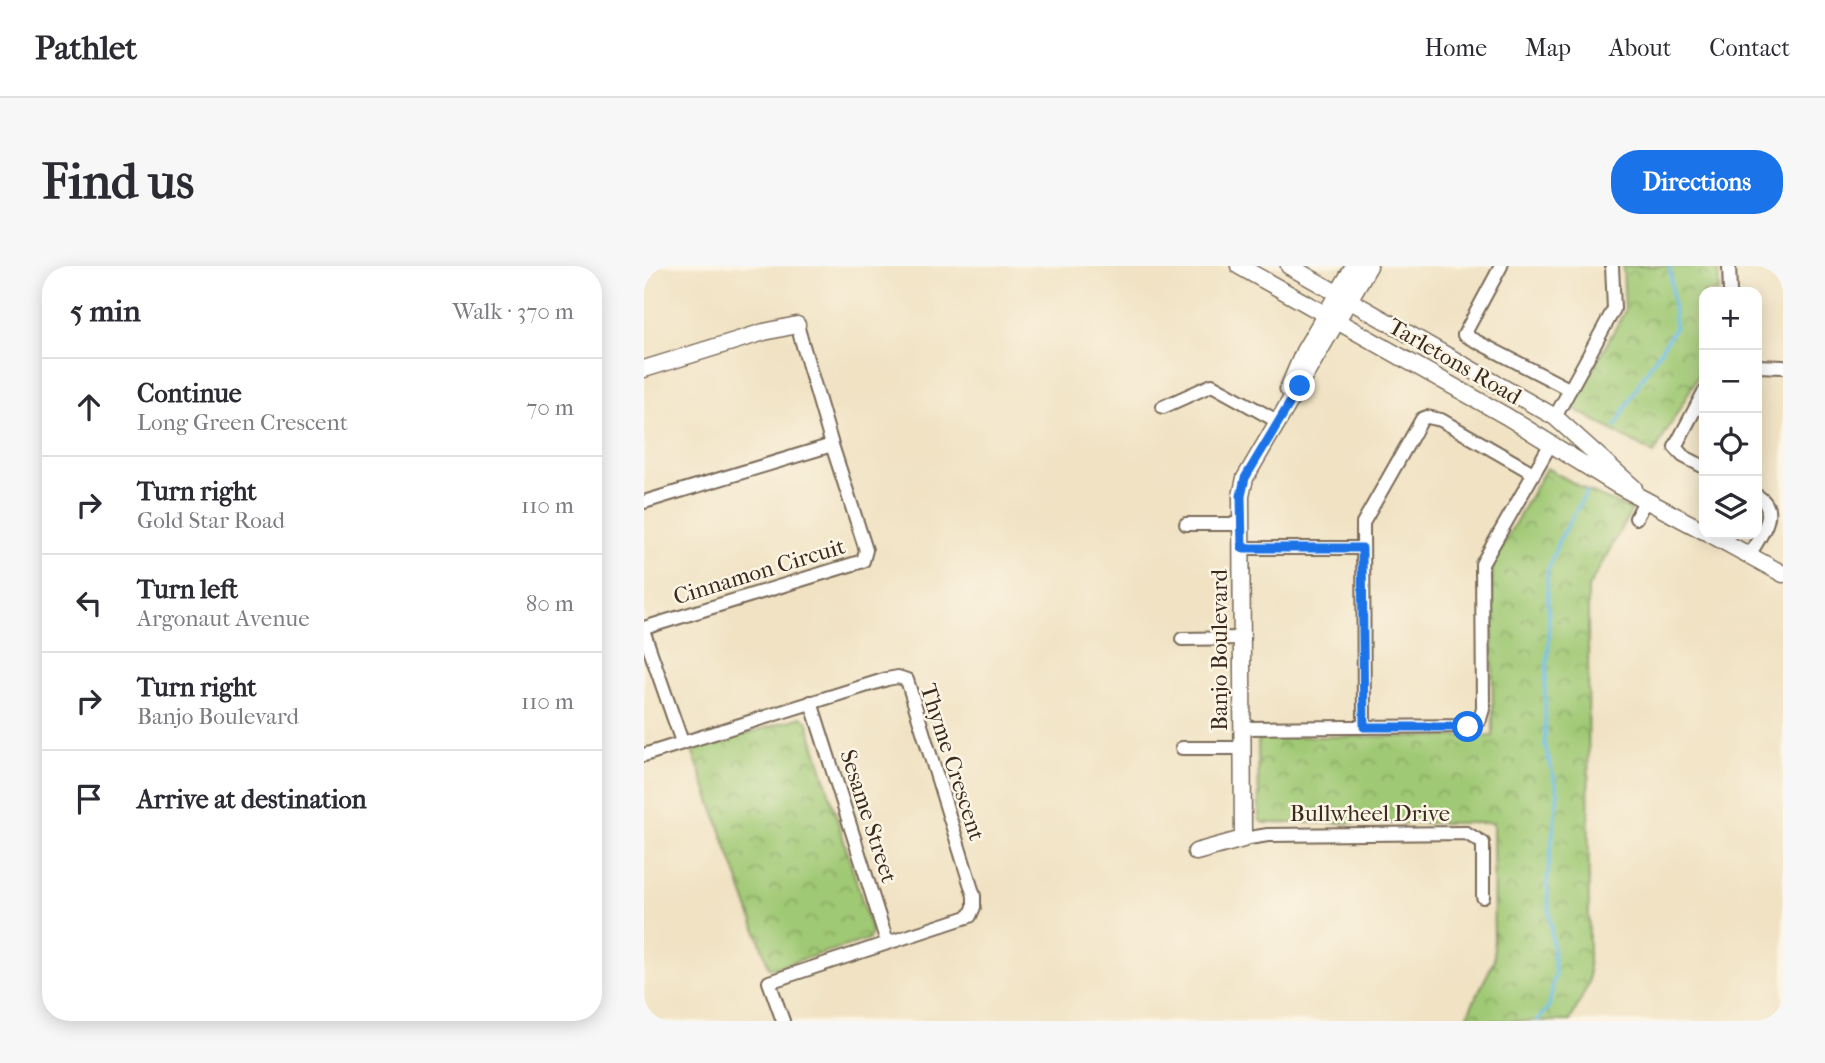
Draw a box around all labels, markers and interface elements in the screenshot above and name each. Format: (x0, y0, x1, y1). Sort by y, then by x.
text: Pathlet (35, 29, 137, 68)
text: Home (1425, 34, 1487, 62)
text: Map (1525, 34, 1571, 62)
text: About (1609, 34, 1671, 62)
text: Contact (1709, 34, 1790, 62)
button: Directions (1611, 150, 1783, 214)
text: Find us (42, 153, 194, 211)
map controls (1699, 287, 1762, 539)
button: + (1699, 287, 1762, 350)
text: 5 min (70, 294, 141, 329)
text: Walk · 370 m (452, 298, 574, 325)
street label: Tarletons Road (1383, 312, 1526, 411)
button: − (1699, 350, 1762, 413)
route end (1284, 370, 1315, 401)
text: Continue (137, 378, 242, 409)
icon: ahead (70, 388, 108, 426)
text: 70 m (526, 394, 574, 421)
text: Long Green Crescent (137, 409, 348, 436)
button: locate (1699, 413, 1762, 476)
text: Turn right (137, 476, 257, 507)
button: layers (1699, 476, 1762, 539)
icon: right (70, 486, 108, 524)
text: 110 m (521, 492, 574, 519)
text: Gold Star Road (137, 507, 285, 534)
street label: Cinnamon Circuit (670, 533, 848, 610)
street label: Banjo Boulevard (1206, 569, 1233, 731)
text: Turn left (137, 574, 238, 605)
icon: left (70, 584, 108, 622)
text: 80 m (526, 590, 574, 617)
text: Argonaut Avenue (137, 605, 310, 632)
text: Turn right (137, 672, 257, 703)
street label: Thyme Crescent (914, 680, 991, 844)
icon: right (70, 682, 108, 720)
text: 110 m (521, 688, 574, 715)
text: Banjo Boulevard (137, 703, 299, 730)
route start (1452, 711, 1483, 742)
street label: Sesame Street (834, 746, 903, 886)
icon: arrive (70, 780, 108, 818)
text: Arrive at destination (137, 784, 367, 815)
street label: Bullwheel Drive (1290, 800, 1450, 827)

